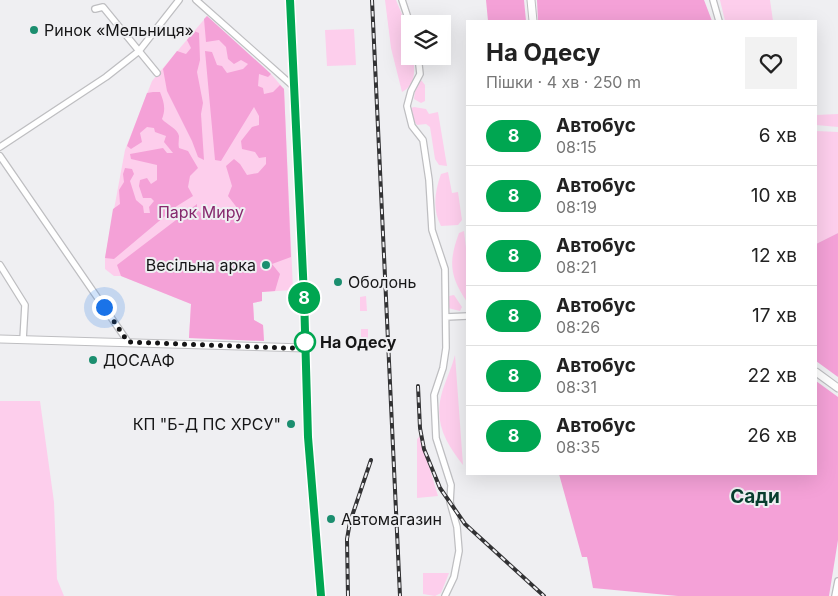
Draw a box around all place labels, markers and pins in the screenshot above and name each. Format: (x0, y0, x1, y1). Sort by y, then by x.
place label: Ринок «Мельниця» (44, 20, 194, 40)
marker: Ринок «Мельниця» (28, 24, 40, 36)
place label: Весільна арка (146, 255, 256, 275)
marker: Весільна арка (260, 259, 272, 271)
place label: Оболонь (348, 272, 417, 292)
marker: Оболонь (332, 276, 344, 288)
marker: На Одесу (294, 331, 316, 353)
place label: На Одесу (320, 332, 397, 352)
place label: ДОСААФ (103, 350, 175, 370)
marker: ДОСААФ (87, 354, 99, 366)
place label: КП "Б-Д ПС ХРСУ" (133, 414, 281, 434)
marker: КП "Б-Д ПС ХРСУ" (285, 418, 297, 430)
place label: Автомагазин (341, 509, 442, 529)
marker: Автомагазин (325, 513, 337, 525)

